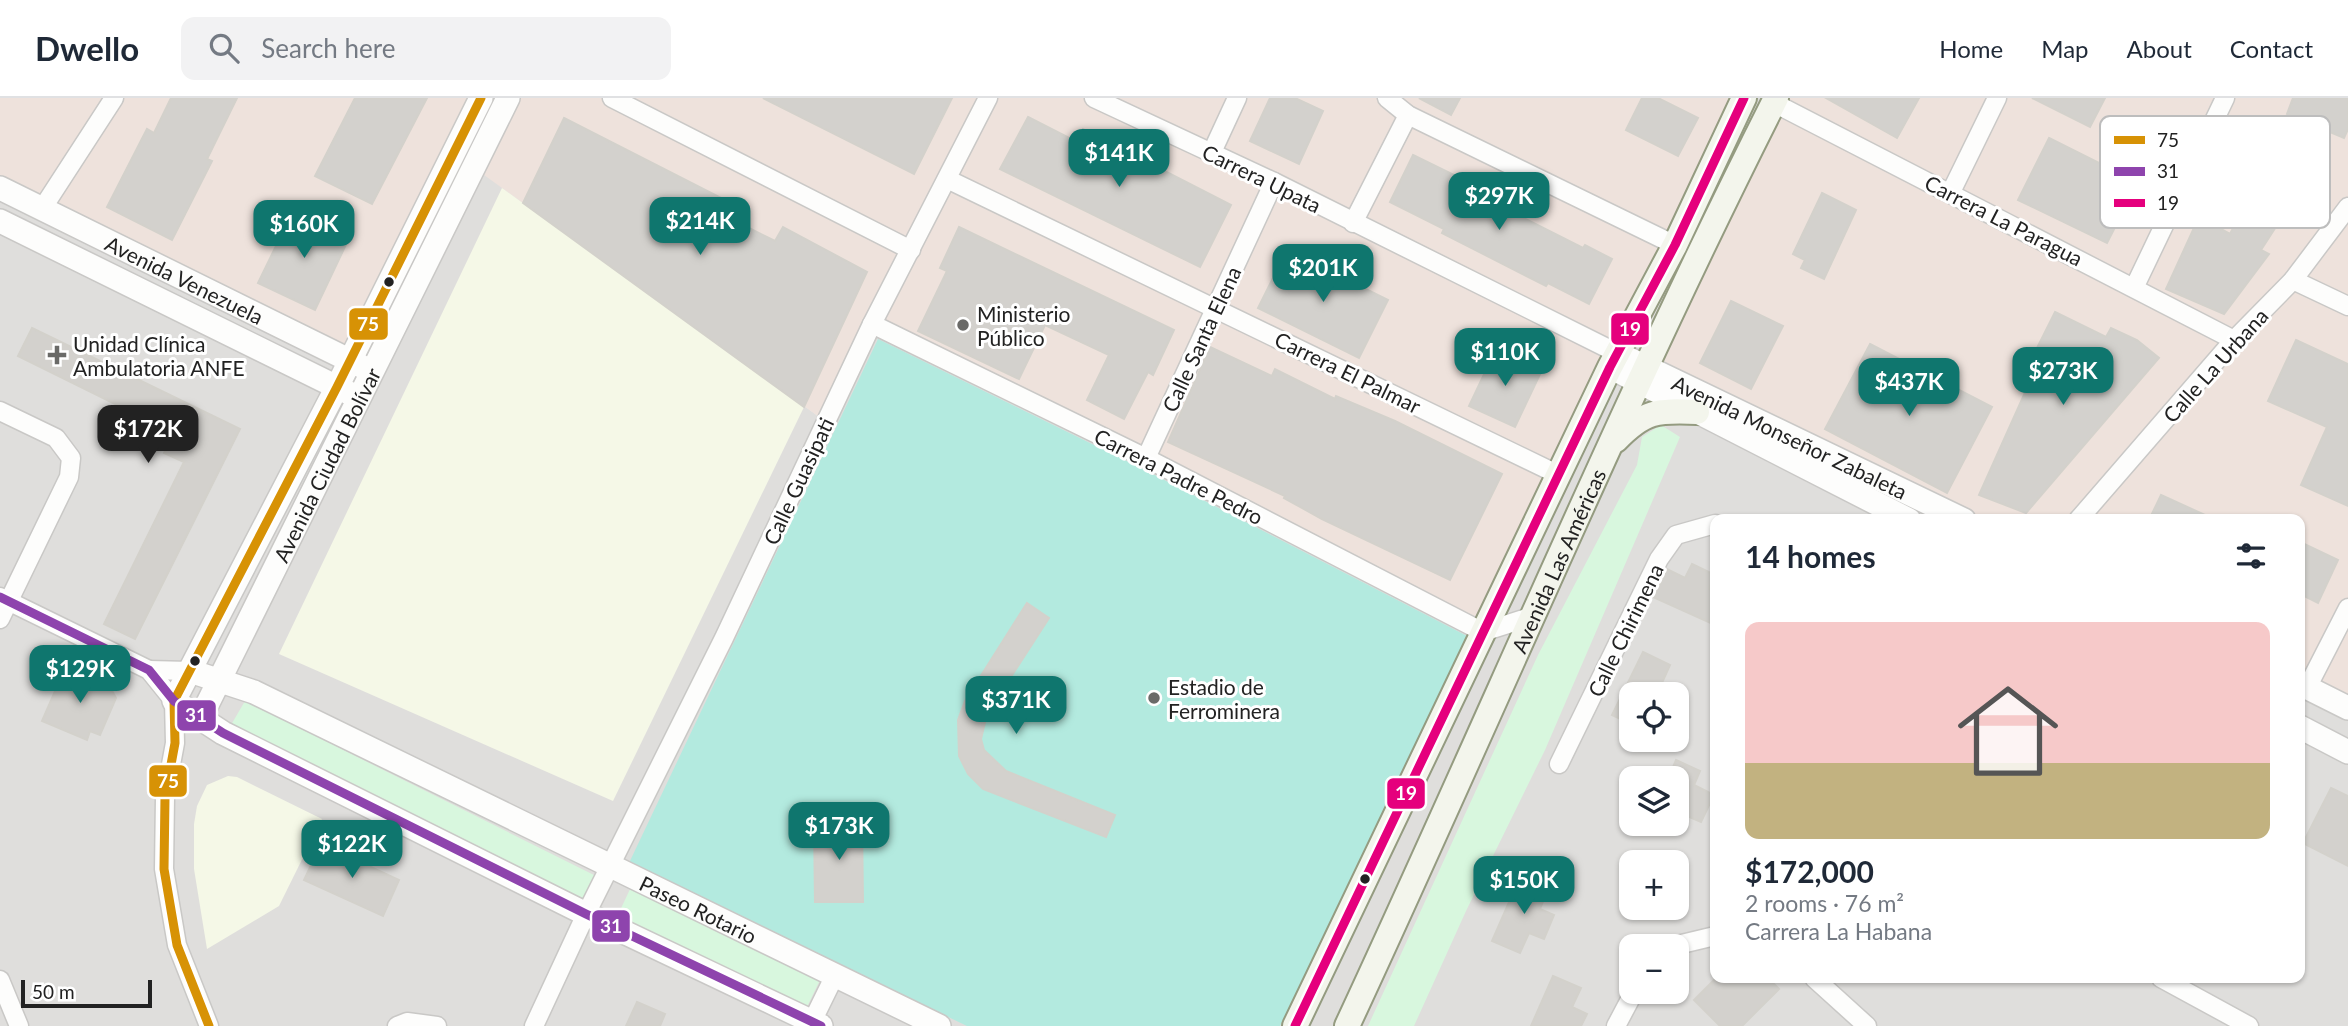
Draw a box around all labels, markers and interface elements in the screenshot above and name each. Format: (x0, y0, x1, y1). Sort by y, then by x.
search box (181, 17, 671, 80)
text: Dwello (35, 28, 139, 68)
icon: search (205, 29, 243, 67)
text: Search here (261, 32, 395, 64)
text: Home (1939, 34, 2003, 63)
text: Map (2041, 34, 2089, 63)
text: About (2127, 34, 2192, 63)
text: Contact (2230, 34, 2313, 63)
legend (2100, 116, 2330, 228)
text: 75 (2157, 128, 2179, 151)
pin: $141K (1070, 130, 1168, 189)
text: $141K (1084, 138, 1154, 166)
street label: Carrera Upata (1199, 139, 1325, 217)
text: 31 (2157, 159, 2179, 182)
street label: Carrera La Paragua (1921, 169, 2087, 271)
pin: $297K (1450, 172, 1548, 232)
text: $297K (1464, 181, 1534, 209)
text: 19 (2157, 191, 2179, 214)
pin: $214K (651, 198, 749, 257)
pin: $160K (255, 200, 353, 260)
text: $214K (665, 206, 735, 234)
text: $160K (269, 209, 339, 237)
street label: Avenida Venezuela (102, 230, 268, 329)
pin: $201K (1274, 244, 1372, 304)
text: $201K (1288, 253, 1358, 281)
street label: Calle Santa Elena (1156, 262, 1246, 416)
unlabelled marker (382, 275, 396, 289)
place label: Ministerio Público (977, 301, 1070, 350)
street label: Calle La Urbana (2157, 303, 2273, 427)
line badge: 75 (348, 307, 389, 341)
text: 75 (357, 312, 379, 335)
line badge: 19 (1610, 312, 1650, 346)
marker: Ministerio Público (955, 317, 971, 333)
text: 19 (1619, 317, 1641, 340)
street label: Carrera El Palmar (1271, 326, 1425, 418)
pin: $110K (1456, 328, 1554, 388)
place label: Unidad Clínica Ambulatoria ANFE (73, 331, 245, 380)
text: $110K (1470, 337, 1540, 365)
marker: Unidad Clínica Ambulatoria ANFE (47, 345, 67, 365)
pin: $273K (2014, 348, 2112, 407)
text: $273K (2028, 356, 2098, 384)
pin: $437K (1860, 358, 1958, 418)
street label: Avenida Ciudad Bolívar (268, 363, 385, 566)
text: $437K (1874, 367, 1944, 395)
street label: Avenida Monseñor Zabaleta (1668, 369, 1912, 503)
pin: $172K (99, 406, 197, 465)
text: $172K (113, 414, 183, 442)
street label: Calle Guasipati (758, 414, 838, 548)
street label: Carrera Padre Pedro (1091, 423, 1268, 529)
street label: Avenida Las Américas (1505, 464, 1610, 656)
icon: filters (2232, 537, 2270, 575)
text: 14 homes (1745, 538, 1876, 574)
street label: Calle Chirimena (1582, 559, 1668, 701)
pin: $129K (31, 646, 129, 705)
text: $129K (45, 654, 115, 682)
unlabelled marker (188, 654, 202, 668)
icon: home (1945, 668, 2071, 794)
place label: Estadio de Ferrominera (1168, 674, 1280, 723)
pin: $371K (967, 676, 1065, 736)
map controls (1619, 682, 1689, 1004)
button: locate (1619, 682, 1689, 752)
text: $371K (981, 685, 1051, 713)
marker: Estadio de Ferrominera (1146, 690, 1162, 706)
line badge: 31 (176, 699, 217, 732)
text: 31 (185, 703, 207, 726)
line badge: 75 (148, 764, 188, 798)
button: layers (1619, 766, 1689, 836)
text: 75 (157, 769, 179, 792)
line badge: 19 (1386, 777, 1426, 810)
text: 19 (1395, 781, 1417, 804)
pin: $173K (790, 802, 888, 862)
text: $173K (804, 811, 874, 839)
pin: $122K (303, 820, 401, 880)
text: $122K (317, 829, 387, 857)
button: + (1619, 850, 1689, 920)
text: $172,000 (1745, 853, 1874, 889)
pin: $150K (1475, 856, 1573, 916)
text: $150K (1489, 865, 1559, 893)
street label: Paseo Rotario (636, 870, 761, 948)
unlabelled marker (1358, 872, 1372, 886)
text: 2 rooms · 76 m² (1745, 889, 1904, 917)
line badge: 31 (591, 909, 631, 943)
text: 31 (600, 914, 622, 937)
text: Carrera La Habana (1745, 917, 1932, 945)
button: − (1619, 934, 1689, 1004)
scale bar (21, 977, 152, 1009)
text: 50 m (32, 980, 75, 1003)

